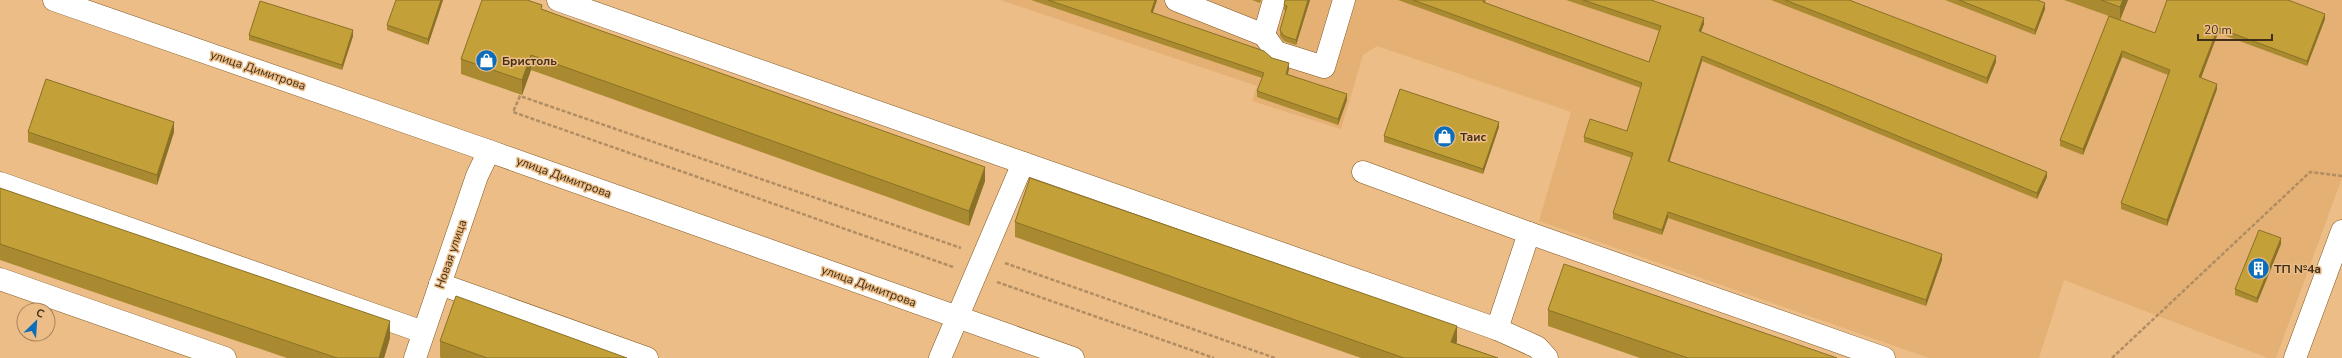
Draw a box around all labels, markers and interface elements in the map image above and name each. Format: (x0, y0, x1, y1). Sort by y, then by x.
scale bar (2198, 16, 2272, 42)
text: 20 m (2204, 22, 2232, 38)
street label: улица Димитрова (208, 46, 308, 94)
shop icon: Бристоль (473, 48, 499, 74)
place label: Бристоль (502, 53, 557, 69)
shop icon: Таис (1431, 124, 1457, 150)
place label: Таис (1460, 129, 1486, 145)
street label: улица Димитрова (514, 152, 614, 202)
street label: Новая улица (432, 217, 470, 291)
building icon: ТП №4а (2245, 256, 2271, 282)
street label: улица Димитрова (819, 261, 919, 311)
place label: ТП №4а (2274, 261, 2321, 277)
north arrow (16, 302, 56, 342)
text: С (33, 305, 47, 322)

